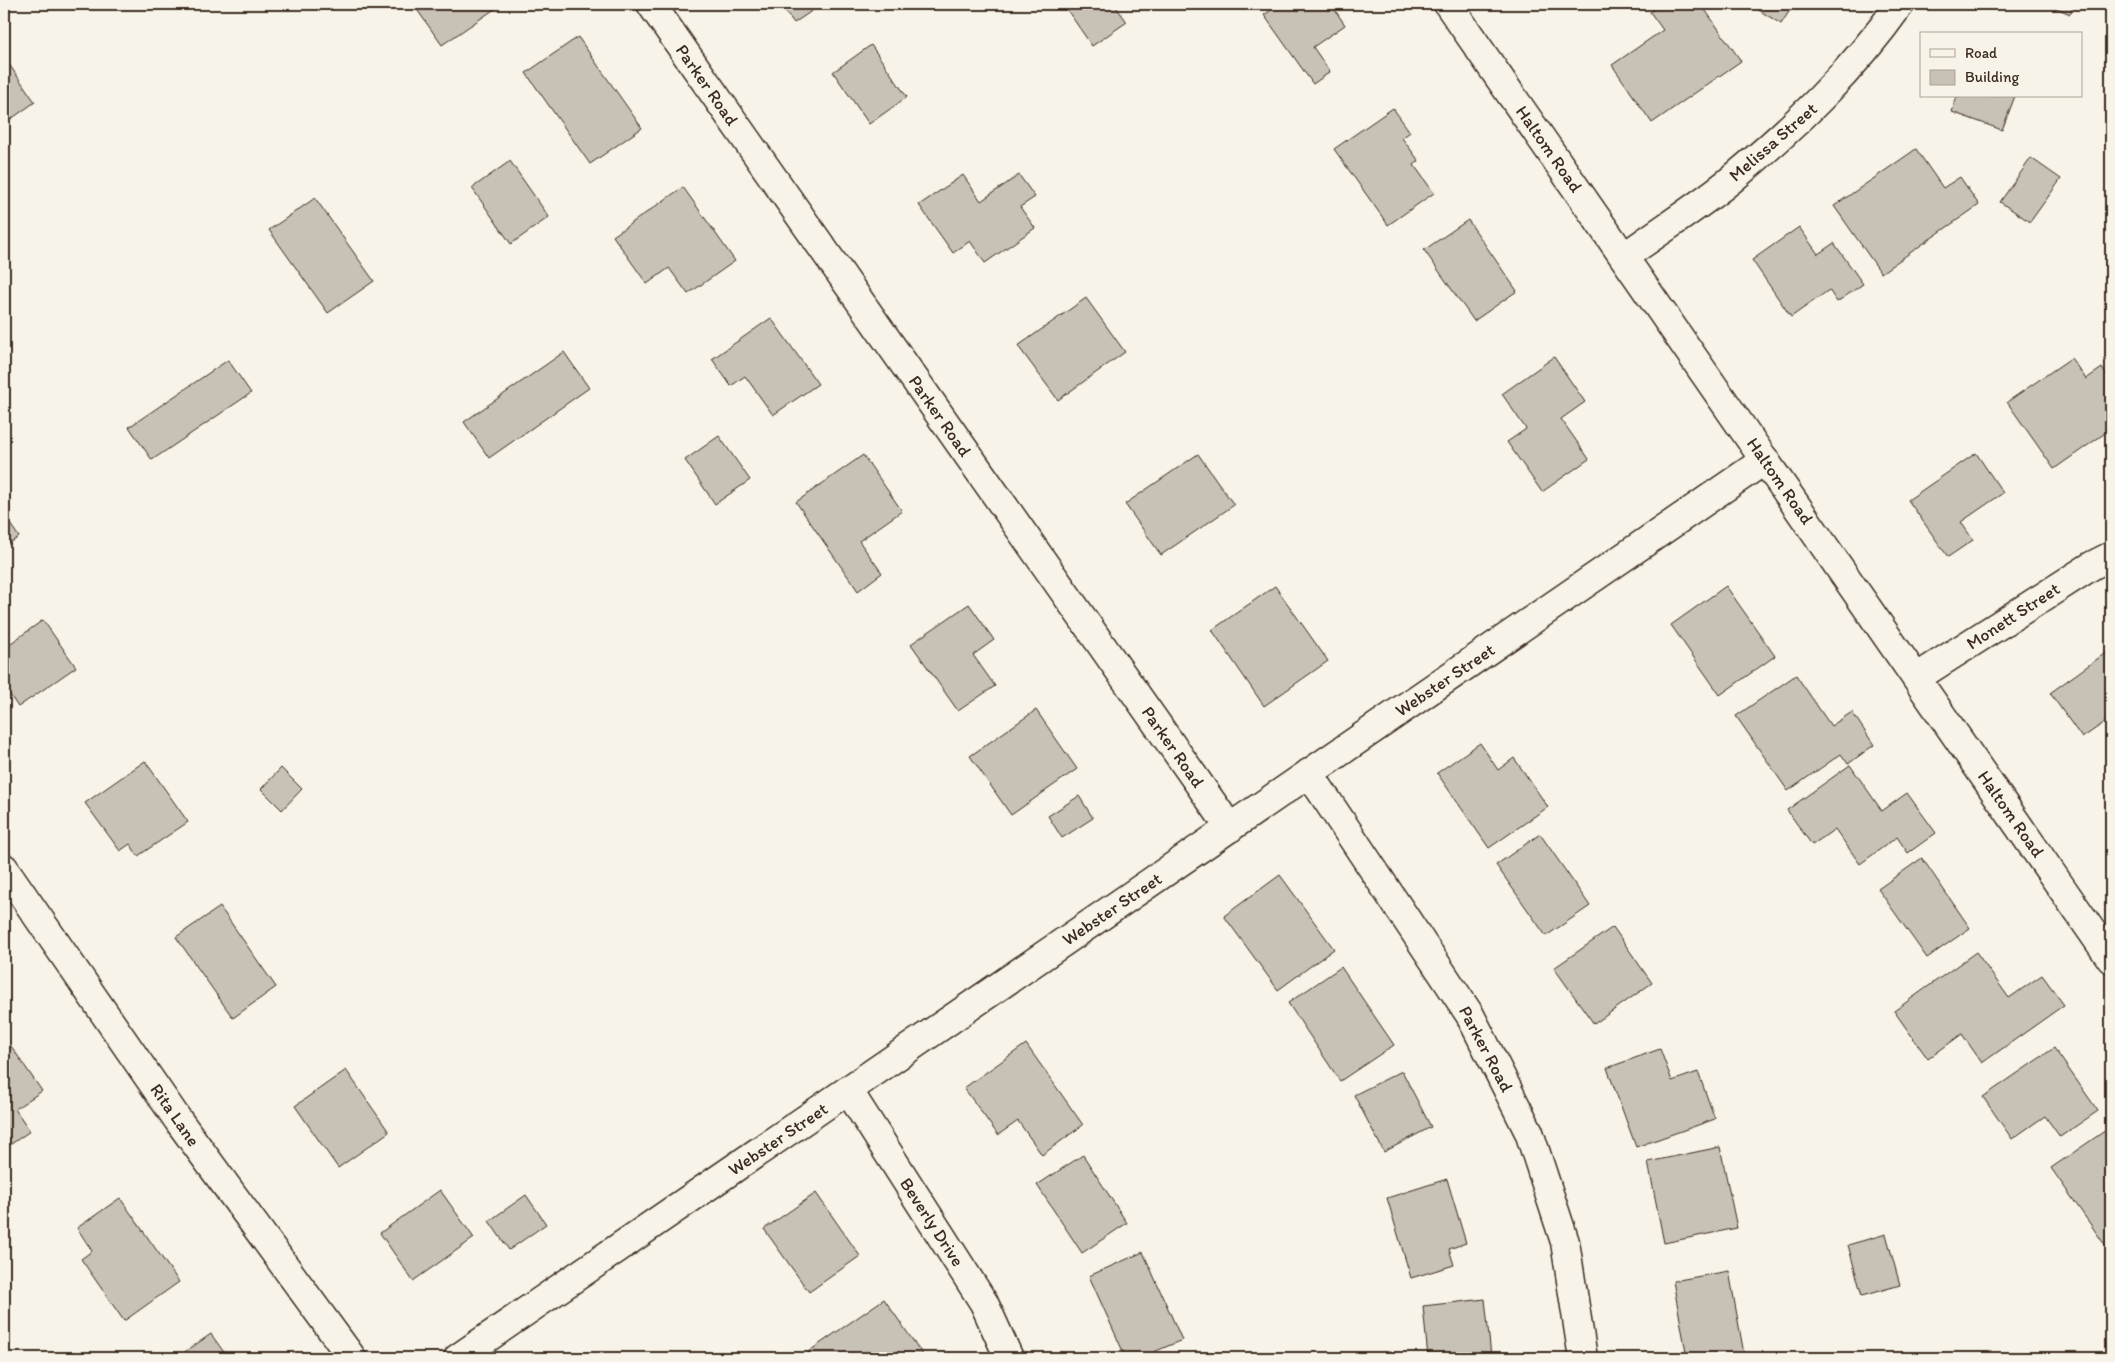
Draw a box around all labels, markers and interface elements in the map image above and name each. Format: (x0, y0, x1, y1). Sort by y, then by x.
legend (1920, 32, 2082, 98)
street label: Parker Road (671, 40, 743, 130)
text: Road (1965, 44, 1998, 62)
text: Building (1965, 68, 2019, 86)
street label: Melissa Street (1724, 98, 1822, 186)
street label: Haltom Road (1511, 101, 1587, 197)
street label: Parker Road (904, 371, 976, 461)
street label: Haltom Road (1742, 433, 1818, 529)
street label: Monett Street (1962, 578, 2064, 654)
street label: Webster Street (1391, 639, 1499, 721)
street label: Parker Road (1137, 702, 1209, 792)
street label: Haltom Road (1973, 766, 2049, 862)
street label: Webster Street (1058, 868, 1166, 950)
street label: Parker Road (1454, 1002, 1518, 1096)
street label: Rita Lane (145, 1079, 205, 1151)
street label: Webster Street (724, 1098, 832, 1180)
street label: Beverly Drive (895, 1173, 969, 1271)

